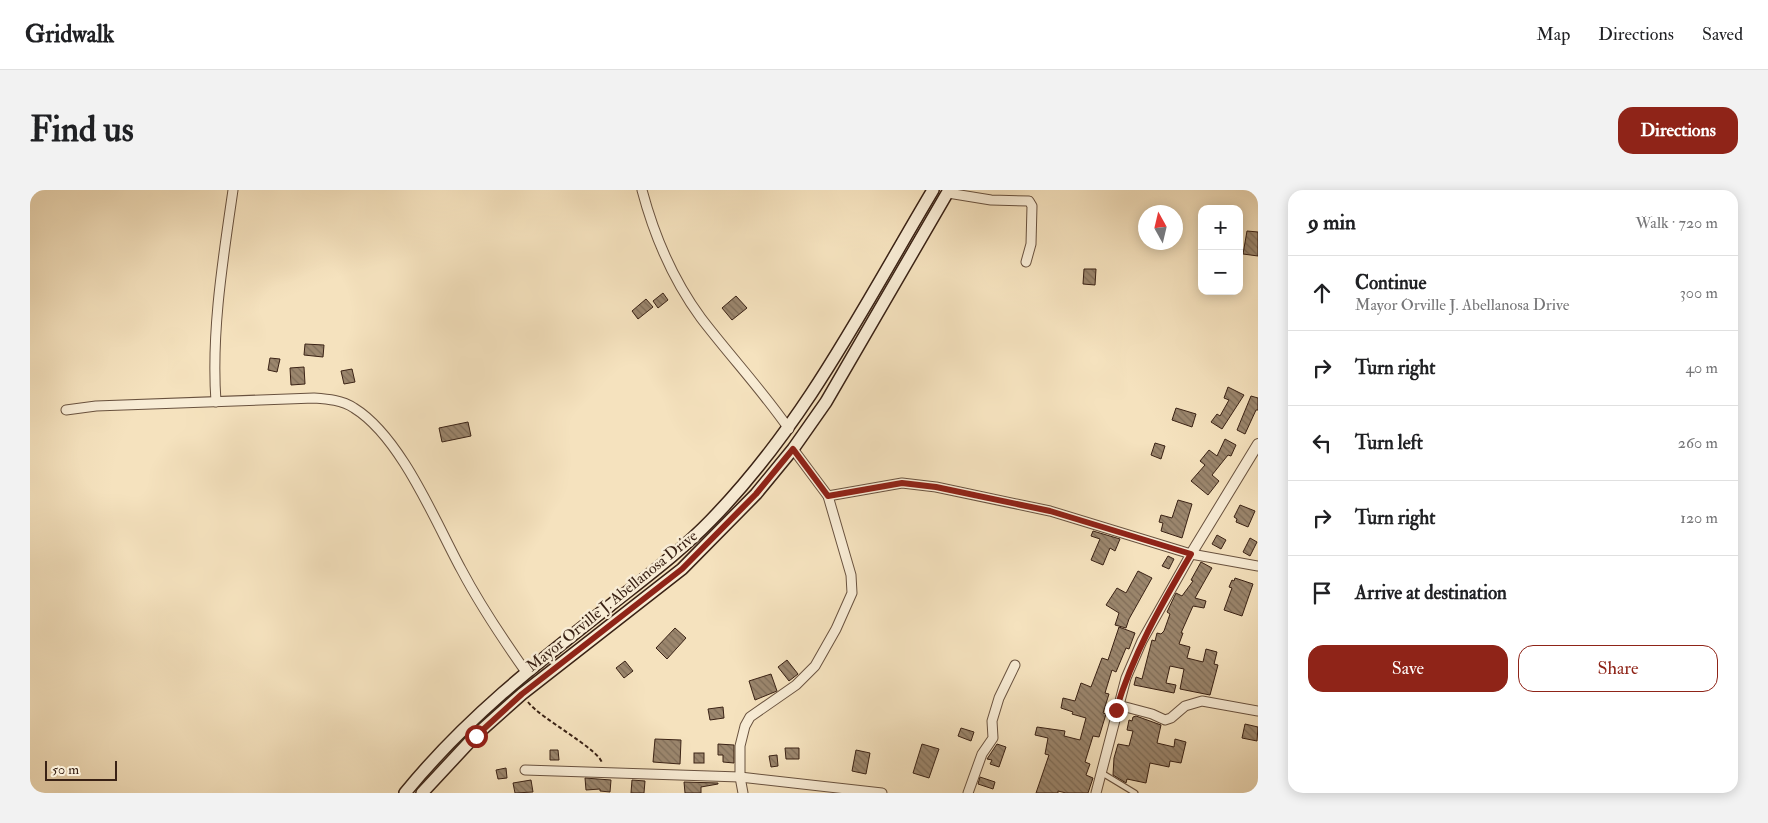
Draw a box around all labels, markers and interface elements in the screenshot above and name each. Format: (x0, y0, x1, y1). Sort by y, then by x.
text: Gridwalk (25, 19, 114, 50)
text: Map (1537, 23, 1570, 46)
text: Directions (1598, 23, 1674, 46)
text: Saved (1702, 23, 1743, 46)
button: Directions (1618, 107, 1738, 154)
text: Find us (30, 108, 134, 152)
north arrow (1138, 205, 1183, 250)
map controls (1198, 205, 1243, 295)
button: + (1198, 205, 1243, 250)
text: 9 min (1308, 209, 1356, 236)
text: Walk · 720 m (1635, 213, 1718, 233)
button: − (1198, 250, 1243, 295)
text: Continue (1355, 271, 1426, 295)
icon: ahead (1308, 279, 1336, 307)
text: 300 m (1680, 283, 1718, 303)
text: Mayor Orville J. Abellanosa Drive (1355, 295, 1569, 315)
icon: right (1308, 354, 1336, 382)
text: Turn right (1355, 356, 1435, 380)
text: 40 m (1685, 358, 1718, 378)
icon: left (1308, 429, 1336, 457)
text: Turn left (1355, 431, 1423, 455)
text: 260 m (1678, 433, 1718, 453)
icon: right (1308, 504, 1336, 532)
text: Turn right (1355, 506, 1435, 530)
text: 120 m (1680, 508, 1718, 528)
street label: Mayor Orville J. Abellanosa Drive (522, 526, 702, 677)
icon: arrive (1308, 579, 1336, 607)
text: Arrive at destination (1355, 581, 1507, 605)
button: Save (1308, 645, 1508, 692)
button: Share (1518, 645, 1718, 692)
route end (1105, 699, 1128, 722)
route start (465, 725, 488, 748)
scale bar (45, 758, 118, 781)
text: 50 m (52, 761, 79, 778)

